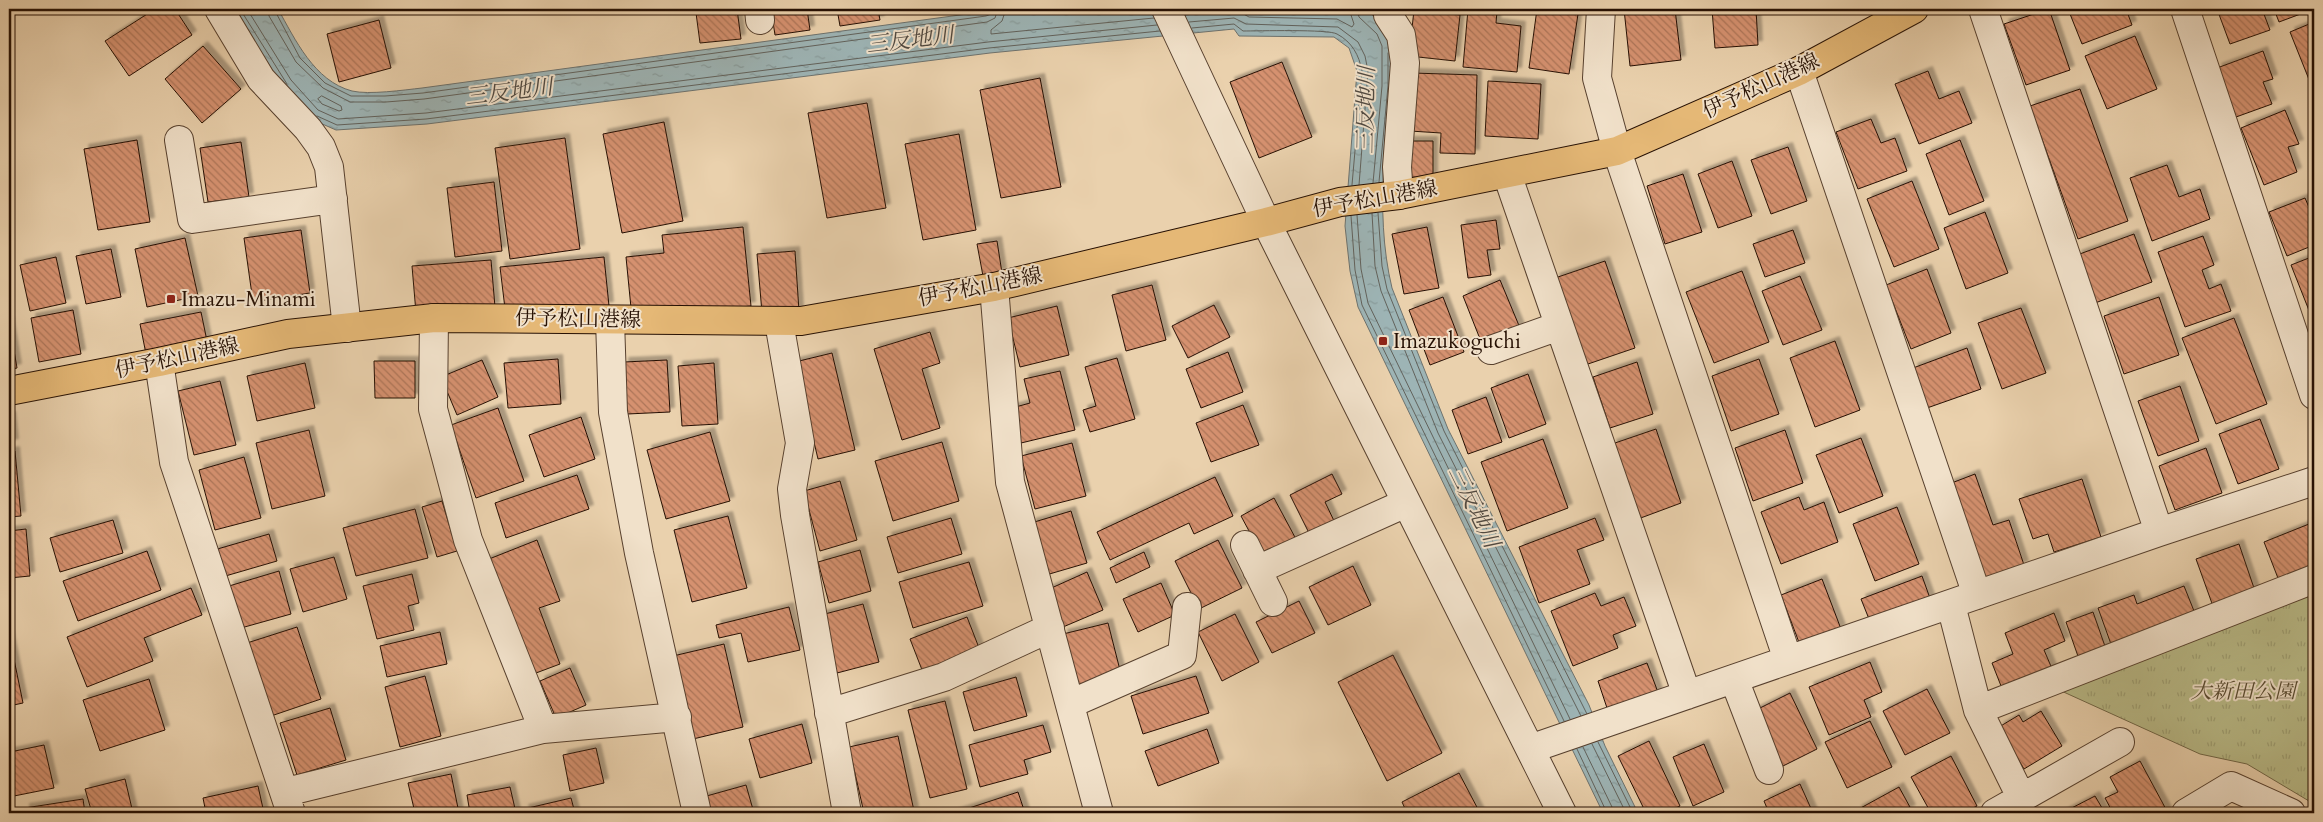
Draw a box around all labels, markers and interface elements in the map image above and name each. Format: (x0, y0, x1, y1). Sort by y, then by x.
water label: 三反地川 (864, 20, 957, 60)
street label: 伊予松山港線 (1698, 46, 1824, 126)
water label: 三反地川 (1350, 64, 1382, 154)
water label: 三反地川 (463, 72, 556, 112)
street label: 伊予松山港線 (1310, 174, 1440, 224)
street label: 伊予松山港線 (915, 261, 1045, 313)
place label: Imazu-Minami (181, 285, 316, 314)
marker: Imazu-Minami (165, 293, 177, 305)
street label: 伊予松山港線 (515, 303, 641, 335)
place label: Imazukoguchi (1393, 327, 1521, 356)
street label: 伊予松山港線 (112, 331, 242, 385)
marker: Imazukoguchi (1377, 335, 1389, 347)
water label: 三反地川 (1441, 461, 1508, 555)
park label: 大新田公園 (2191, 677, 2298, 706)

